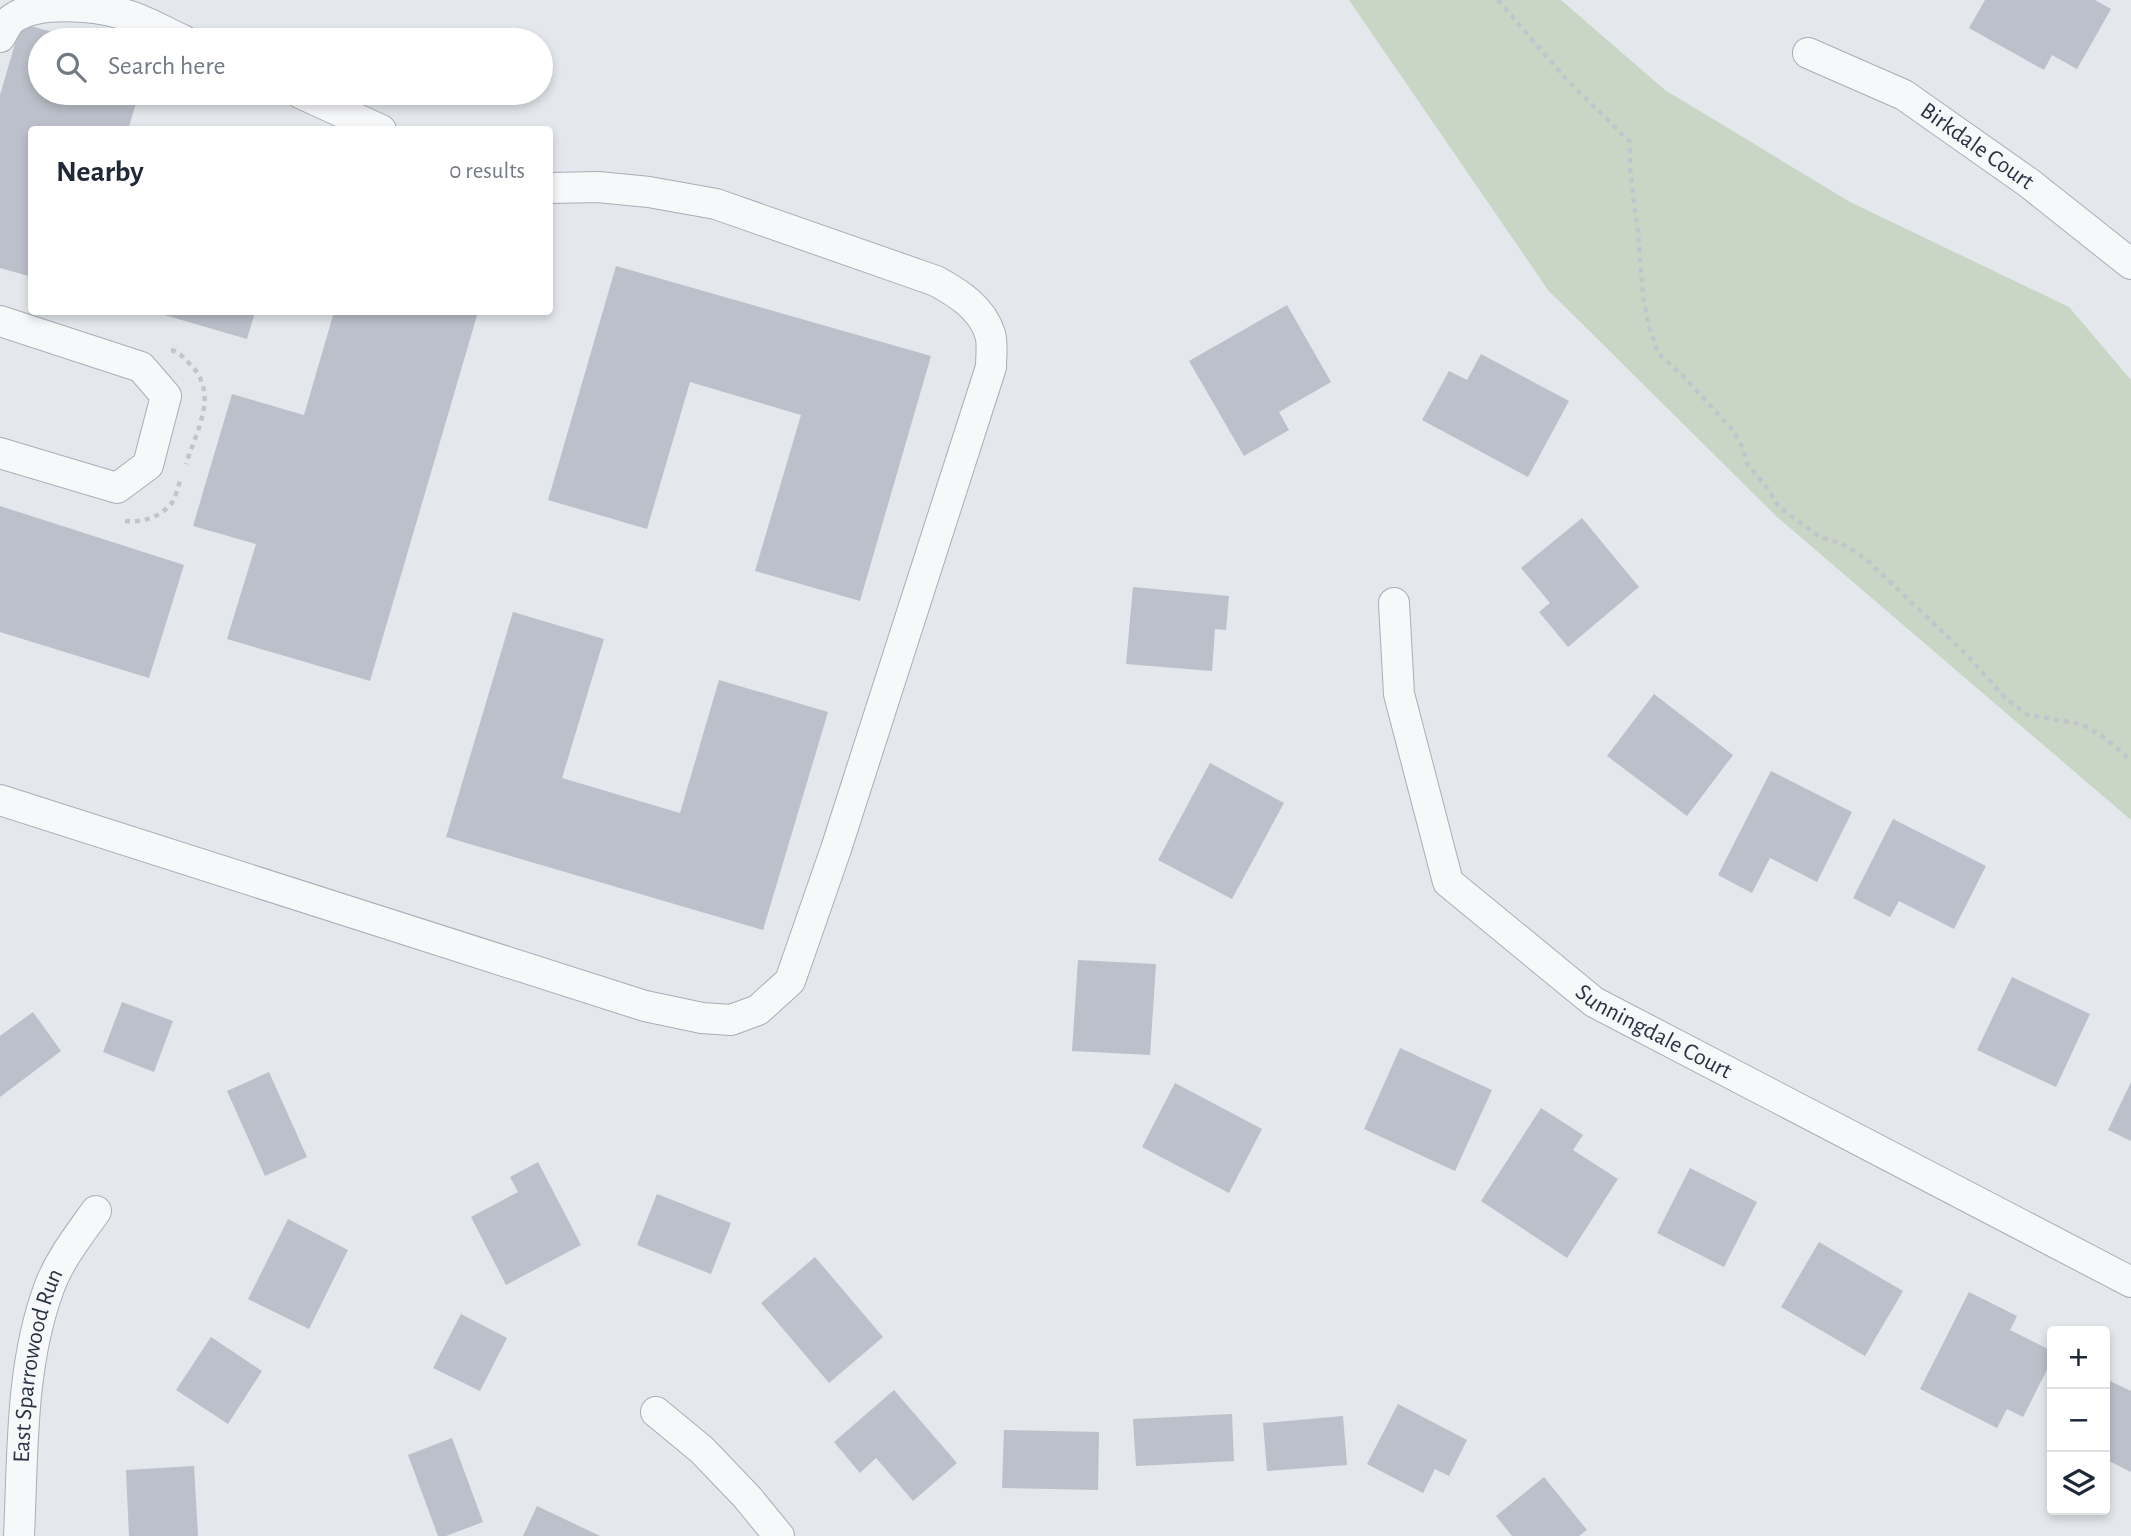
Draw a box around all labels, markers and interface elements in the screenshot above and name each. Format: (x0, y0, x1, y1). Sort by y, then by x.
search box (28, 28, 553, 105)
icon: search (52, 48, 90, 86)
text: Search here (108, 53, 226, 79)
street label: Birkdale Court (1916, 98, 2038, 195)
text: Nearby (56, 157, 144, 187)
text: 0 results (449, 160, 525, 183)
street label: Sunningdale Court (1571, 980, 1736, 1084)
street label: East Sparrowood Run (10, 1265, 68, 1463)
map controls (2047, 1326, 2110, 1515)
button: + (2047, 1326, 2110, 1389)
button: − (2047, 1389, 2110, 1452)
button: layers (2047, 1452, 2110, 1515)

